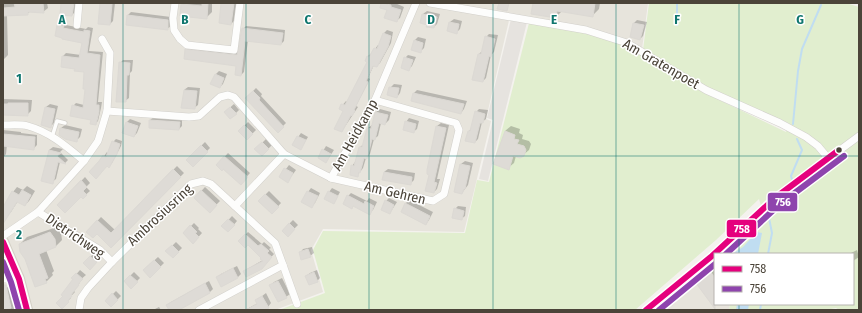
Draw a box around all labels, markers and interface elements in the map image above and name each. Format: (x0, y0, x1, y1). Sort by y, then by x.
text: A (57, 12, 66, 27)
text: B (181, 12, 189, 27)
text: C (305, 12, 312, 27)
text: D (427, 12, 435, 27)
text: E (551, 12, 557, 27)
text: F (674, 12, 680, 27)
text: G (796, 12, 804, 27)
street label: Am Gratenpoet (620, 35, 703, 93)
text: 1 (16, 71, 22, 86)
street label: Am Heidkamp (328, 96, 382, 174)
unlabelled marker (834, 145, 844, 155)
street label: Am Gehren (363, 178, 427, 208)
street label: Ambrosiusring (124, 180, 196, 249)
line badge: 756 (767, 192, 798, 212)
text: 756 (775, 196, 791, 209)
street label: Dietrichweg (42, 210, 108, 262)
line badge: 758 (726, 219, 757, 238)
text: 758 (734, 223, 750, 236)
text: 2 (15, 227, 22, 242)
legend (714, 253, 854, 305)
text: 758 (750, 262, 766, 276)
text: 756 (750, 282, 766, 296)

